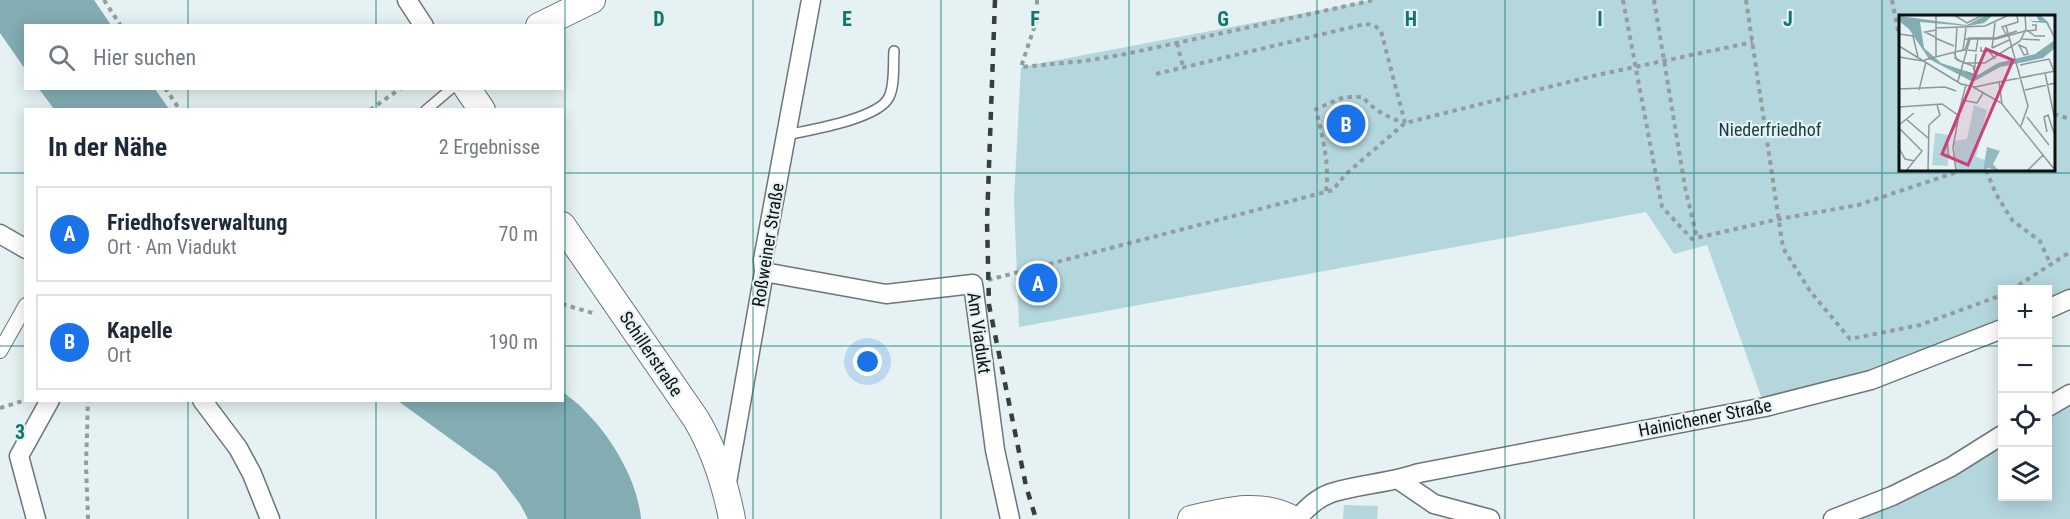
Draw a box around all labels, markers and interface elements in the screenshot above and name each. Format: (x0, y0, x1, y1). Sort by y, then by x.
text: D (653, 7, 665, 31)
text: E (842, 7, 852, 31)
text: F (1030, 7, 1040, 31)
text: G (1217, 7, 1229, 31)
text: H (1405, 7, 1417, 31)
text: I (1597, 7, 1603, 31)
text: J (1783, 7, 1793, 31)
inset map (1899, 15, 2055, 171)
search box (24, 24, 564, 90)
icon: search (45, 41, 78, 74)
text: Hier suchen (93, 45, 196, 70)
pin: B (1326, 102, 1366, 146)
park label: Niederfriedhof (1719, 119, 1822, 140)
text: In der Nähe (48, 132, 167, 162)
text: 2 Ergebnisse (439, 135, 540, 159)
street label: Roßweiner Straße (747, 181, 788, 308)
text: Friedhofsverwaltung (107, 210, 287, 235)
text: A (64, 222, 75, 246)
text: 70 m (499, 222, 538, 246)
text: Ort · Am Viadukt (107, 235, 237, 259)
pin: A (1018, 260, 1058, 306)
map controls (1998, 285, 2052, 501)
button: + (1998, 285, 2052, 339)
street label: Am Viadukt (963, 291, 996, 375)
street label: Schillerstraße (615, 307, 687, 400)
text: Kapelle (107, 318, 173, 343)
text: B (64, 330, 75, 354)
text: 190 m (489, 330, 538, 354)
button: − (1998, 339, 2052, 393)
text: Ort (107, 343, 132, 367)
your location (853, 347, 882, 376)
button: locate (1998, 393, 2052, 447)
street label: Hainichener Straße (1637, 394, 1773, 441)
text: 3 (15, 420, 25, 444)
button: layers (1998, 447, 2052, 501)

